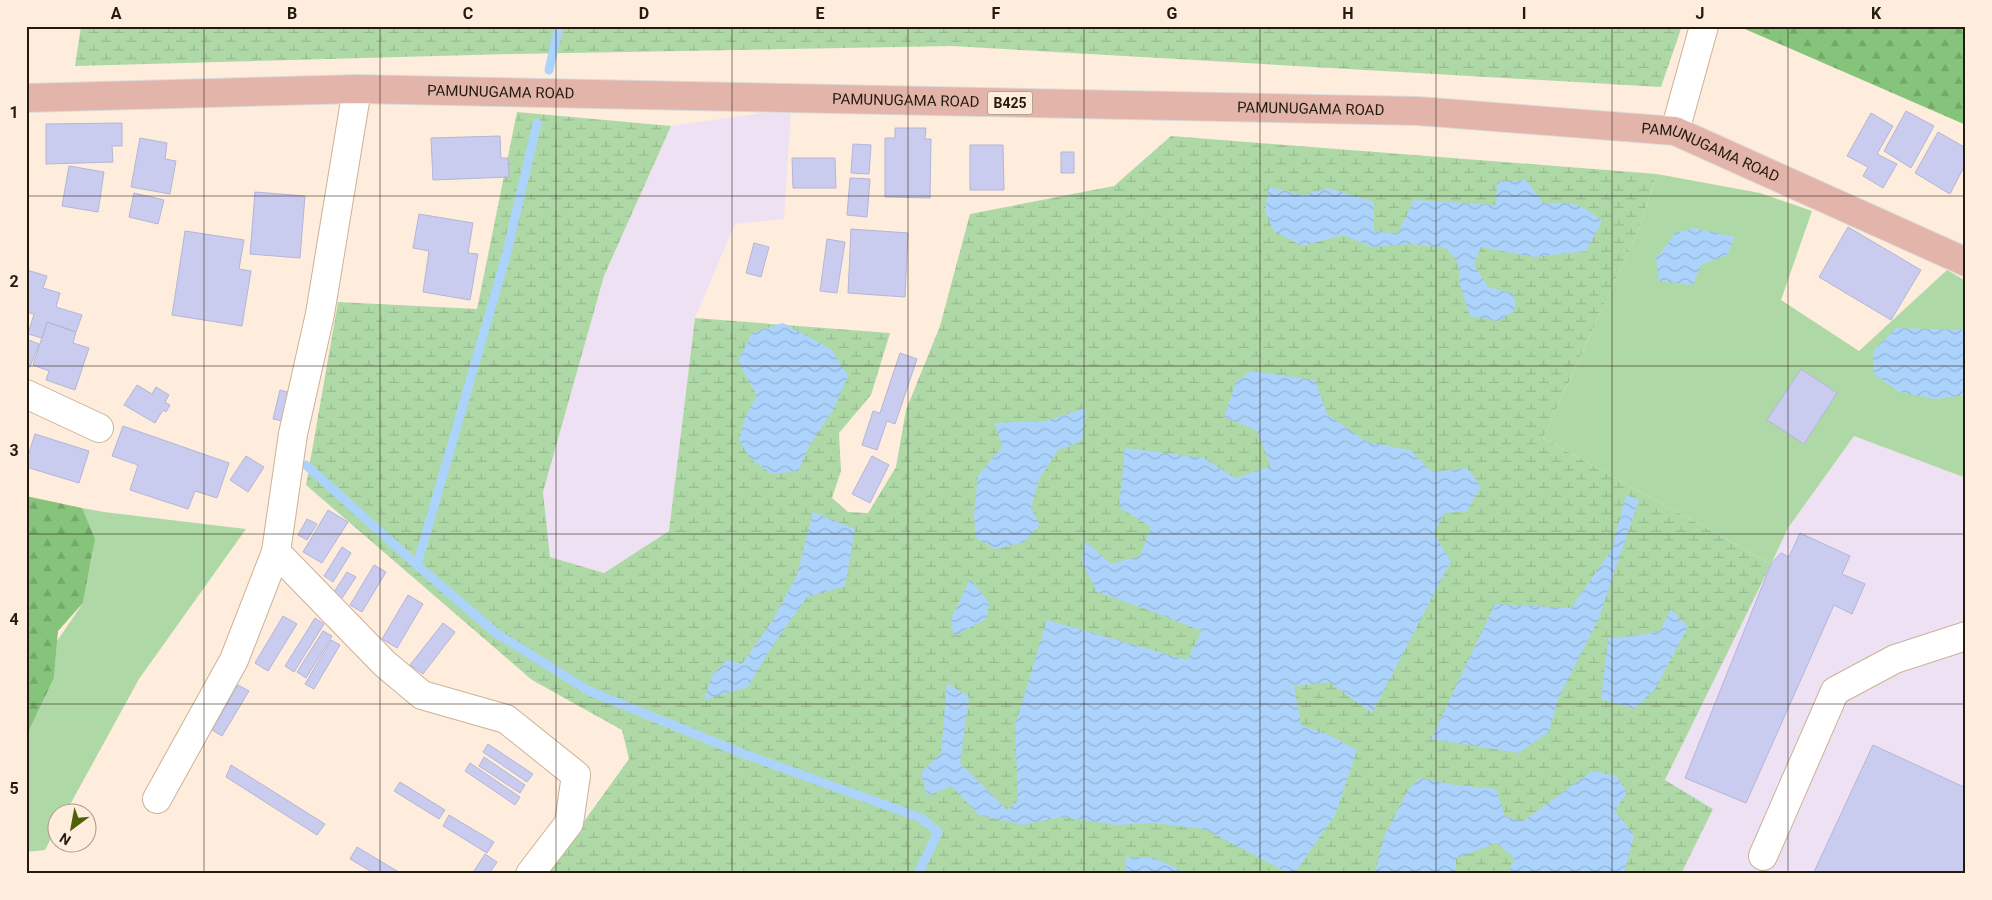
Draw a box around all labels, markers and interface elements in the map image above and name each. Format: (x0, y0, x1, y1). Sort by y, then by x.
text: A (111, 4, 122, 23)
text: B (287, 4, 297, 23)
text: C (463, 4, 473, 23)
text: D (639, 4, 649, 23)
text: E (816, 4, 825, 23)
text: F (992, 4, 1001, 23)
text: G (1167, 4, 1178, 23)
text: H (1342, 4, 1354, 23)
text: I (1522, 4, 1526, 23)
text: J (1696, 4, 1704, 23)
text: K (1871, 4, 1882, 23)
street label: PAMUNUGAMA ROAD (427, 81, 575, 103)
street label: PAMUNUGAMA ROAD (832, 90, 980, 111)
road number: B425 (988, 92, 1032, 115)
street label: PAMUNUGAMA ROAD (1237, 98, 1385, 119)
text: 1 (9, 103, 19, 122)
street label: PAMUNUGAMA ROAD (1641, 119, 1782, 186)
text: 2 (9, 272, 19, 291)
text: 3 (9, 441, 19, 460)
text: 4 (9, 610, 19, 629)
text: 5 (9, 779, 19, 798)
north arrow (48, 802, 98, 852)
text: N (57, 830, 74, 848)

